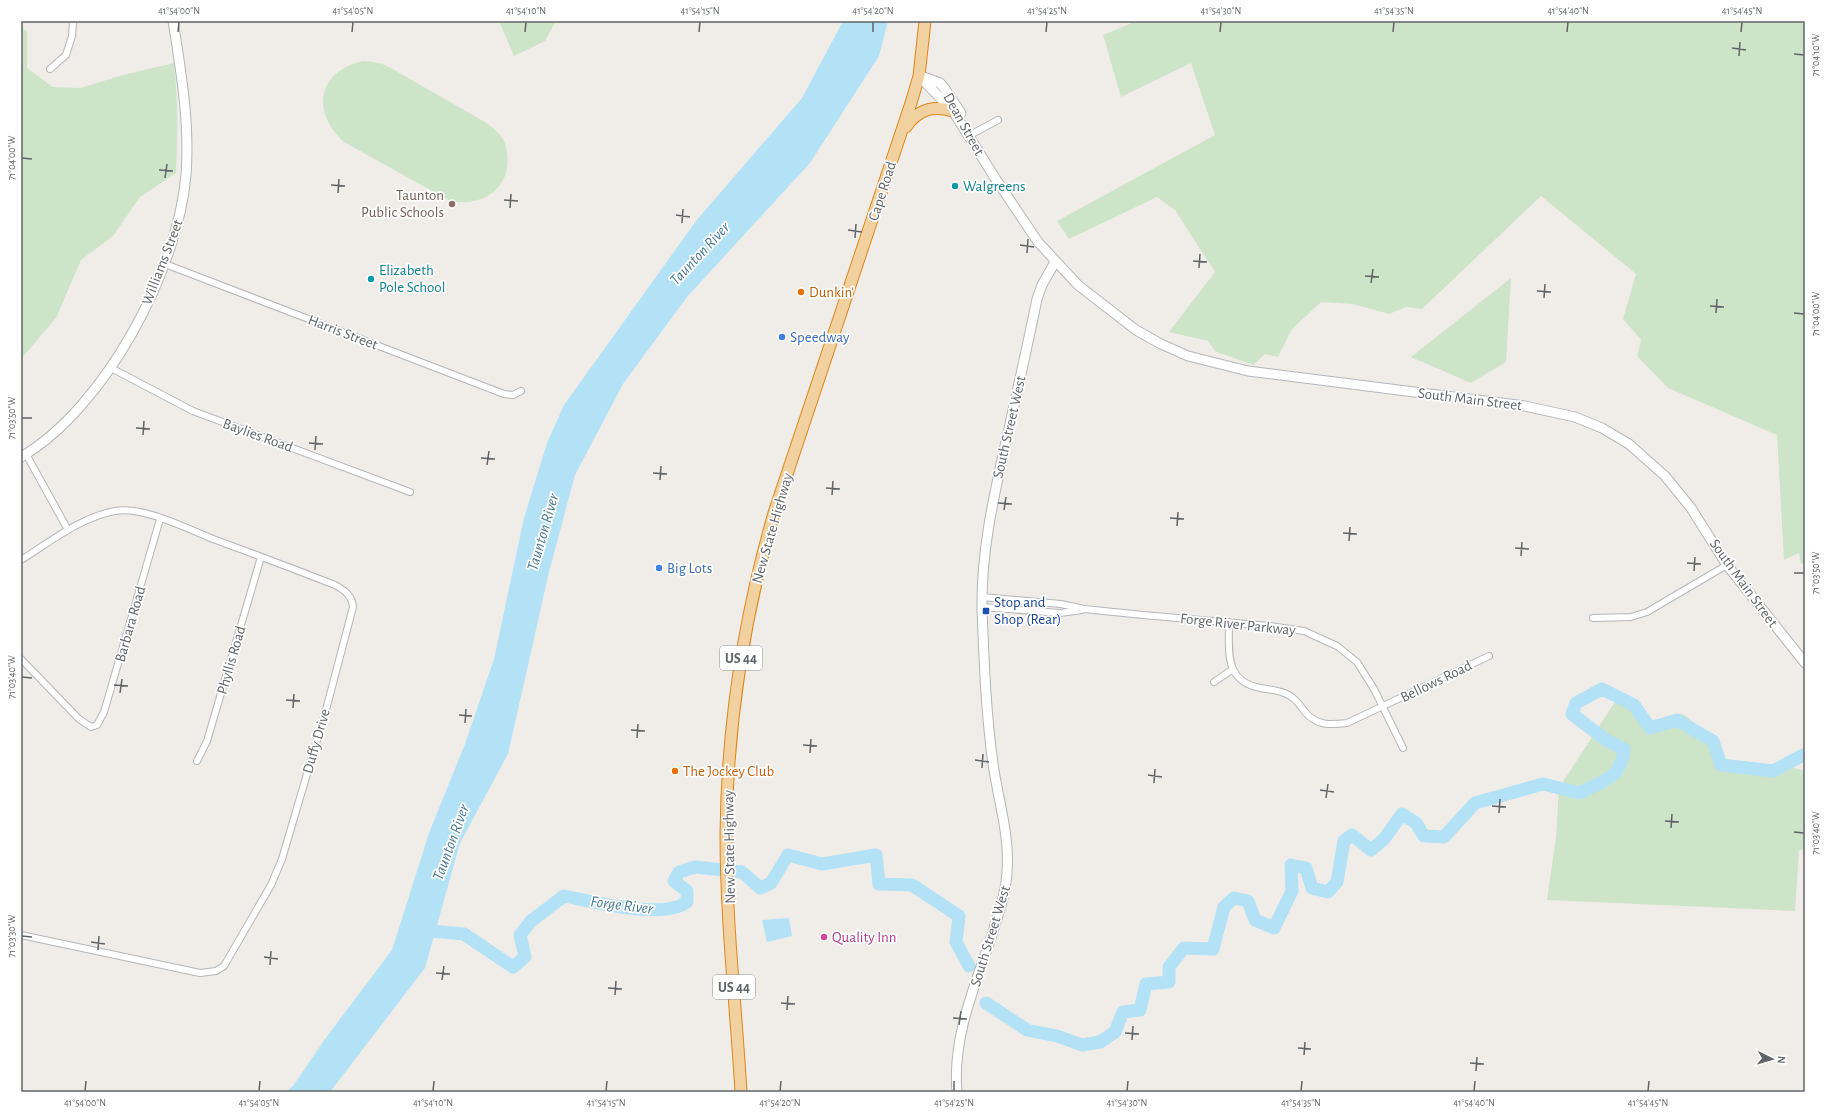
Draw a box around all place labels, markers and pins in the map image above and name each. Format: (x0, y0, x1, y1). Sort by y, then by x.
place label: Walgreens (963, 179, 1025, 194)
marker: Walgreens (950, 181, 960, 191)
place label: Taunton Public Schools (361, 188, 444, 220)
marker: Taunton Public Schools (447, 199, 457, 209)
place label: Elizabeth Pole School (379, 263, 445, 295)
marker: Elizabeth Pole School (366, 274, 376, 284)
place label: Dunkin' (809, 285, 854, 300)
marker: Dunkin' (796, 287, 806, 297)
place label: Speedway (790, 330, 850, 345)
marker: Speedway (777, 332, 787, 342)
place label: Big Lots (667, 561, 712, 576)
marker: Big Lots (654, 563, 664, 573)
place label: Stop and Shop (Rear) (994, 595, 1061, 627)
marker: Stop and Shop (Rear) (981, 606, 991, 616)
place label: The Jockey Club (683, 764, 774, 779)
marker: The Jockey Club (670, 766, 680, 776)
place label: Quality Inn (832, 930, 896, 945)
marker: Quality Inn (819, 932, 829, 942)

